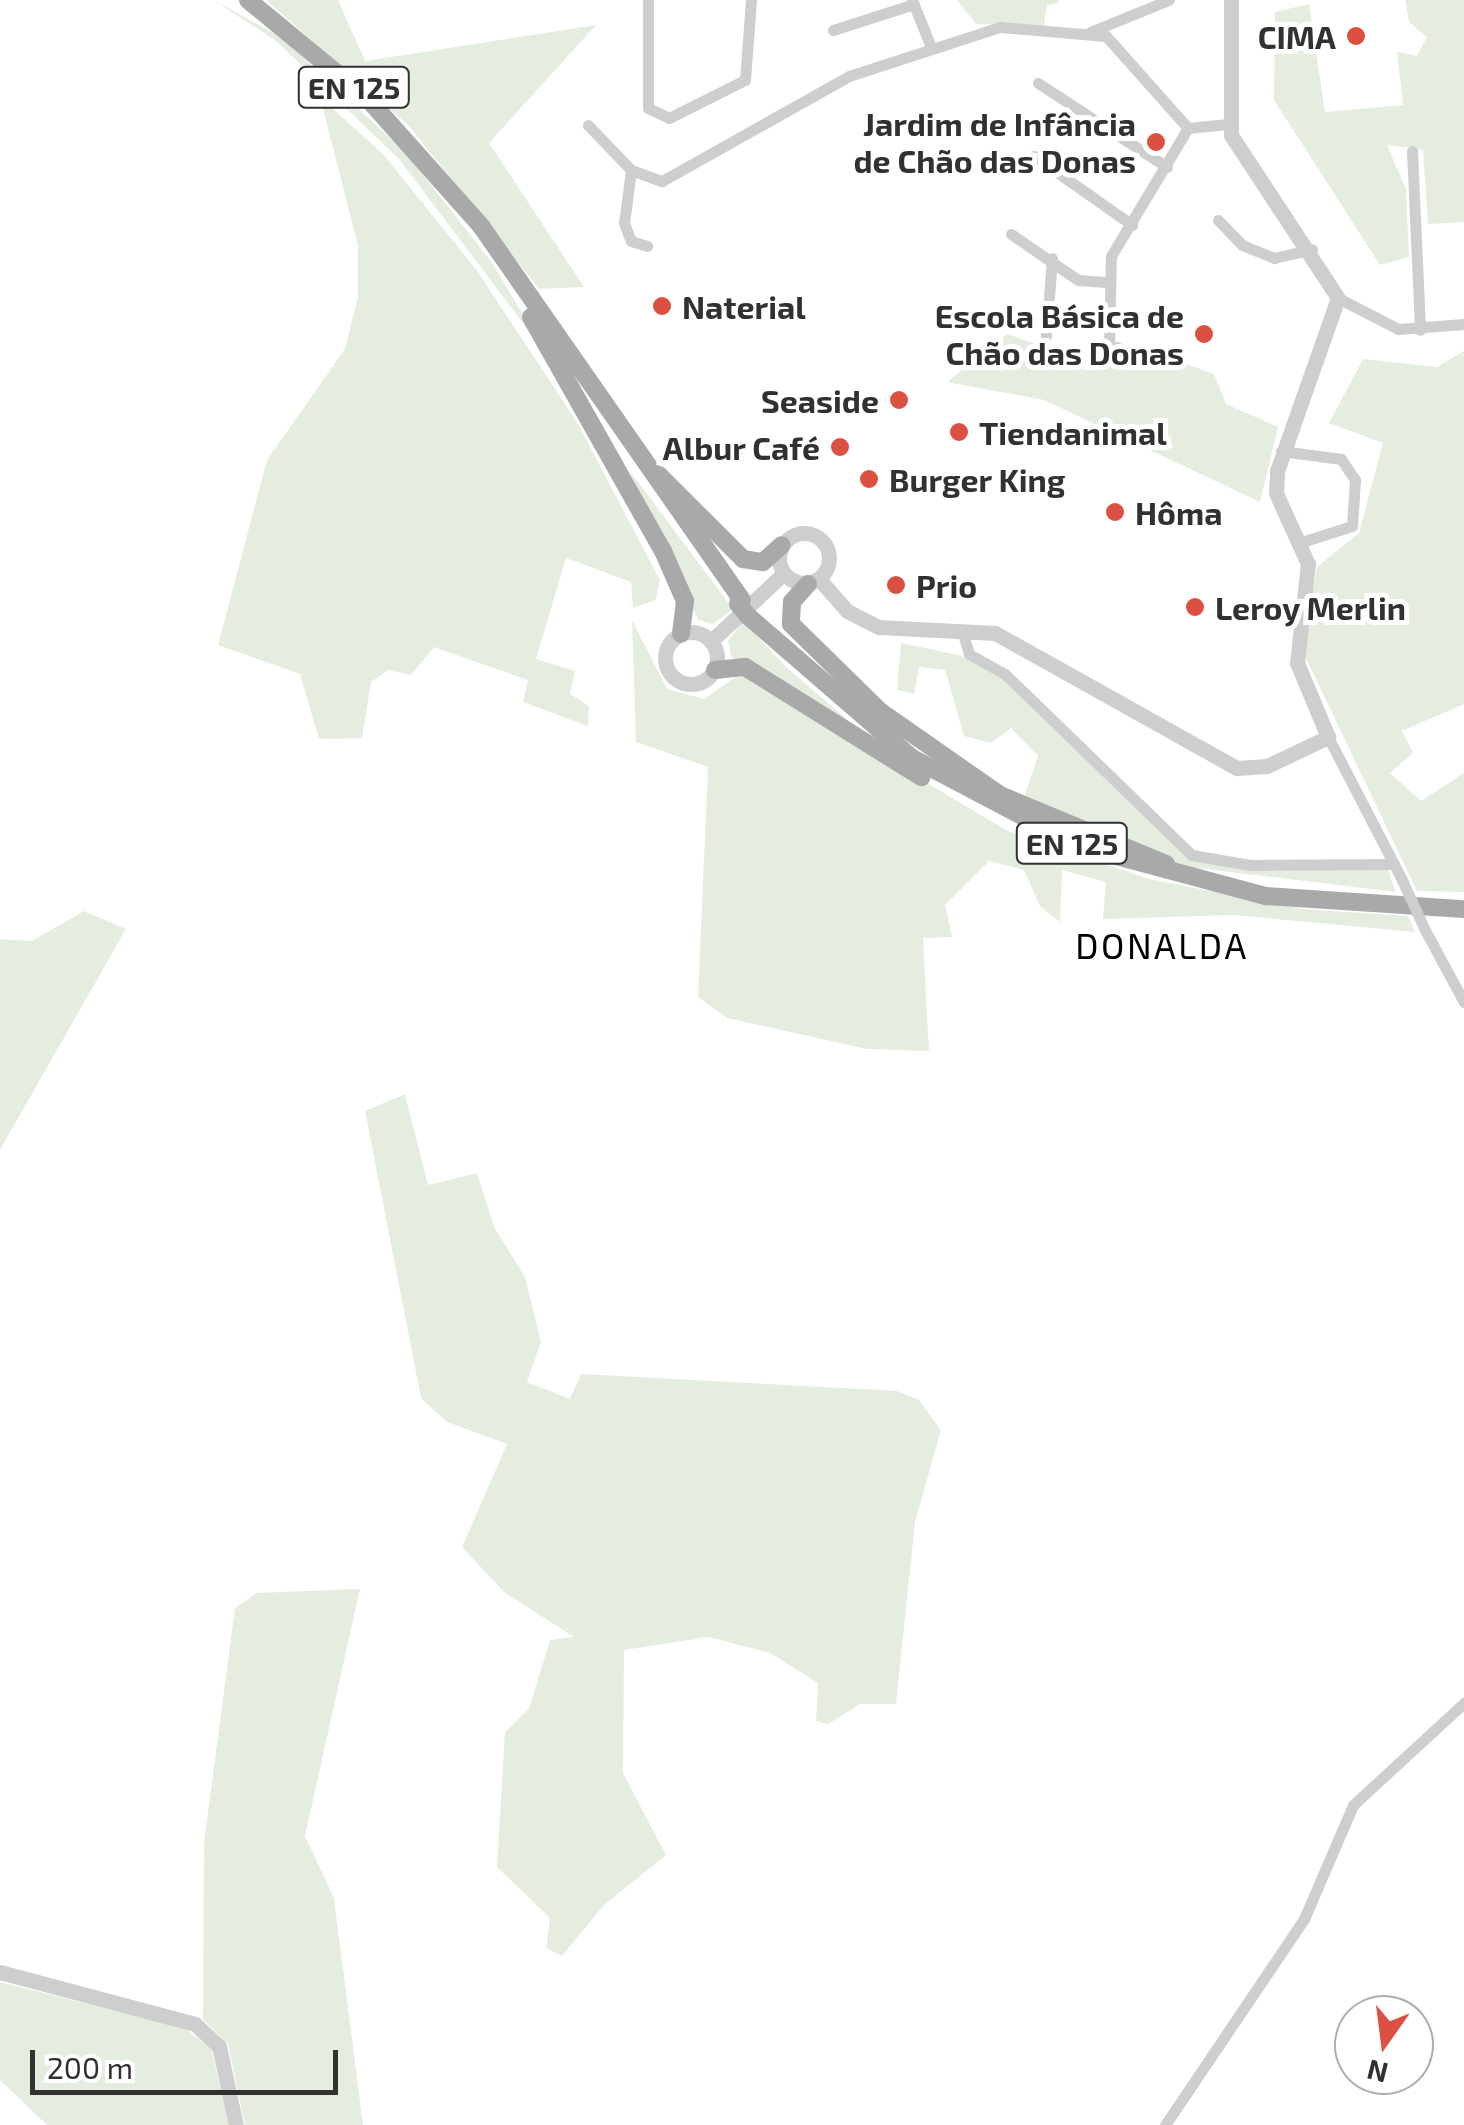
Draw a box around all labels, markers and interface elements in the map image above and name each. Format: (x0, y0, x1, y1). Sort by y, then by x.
place label: CIMA (1258, 17, 1336, 55)
marker: CIMA (1345, 25, 1367, 47)
road number: EN 125 (296, 62, 412, 112)
place label: Jardim de Infância de Chão das Donas (853, 105, 1136, 180)
marker: Jardim de Infância de Chão das Donas (1145, 131, 1167, 153)
place label: Naterial (682, 287, 806, 325)
marker: Naterial (651, 295, 673, 317)
place label: Escola Básica de Chão das Donas (935, 297, 1184, 372)
marker: Escola Básica de Chão das Donas (1193, 323, 1215, 345)
place label: Seaside (761, 381, 879, 419)
marker: Seaside (888, 389, 910, 411)
place label: Tiendanimal (979, 413, 1167, 451)
marker: Tiendanimal (948, 421, 970, 443)
place label: Albur Café (662, 428, 820, 466)
marker: Albur Café (829, 436, 851, 458)
place label: Burger King (889, 460, 1066, 498)
marker: Burger King (858, 468, 880, 490)
place label: Hôma (1135, 493, 1222, 531)
marker: Hôma (1104, 501, 1126, 523)
place label: Prio (916, 566, 977, 604)
marker: Prio (885, 574, 907, 596)
place label: Leroy Merlin (1215, 588, 1407, 626)
marker: Leroy Merlin (1184, 596, 1206, 618)
road number: EN 125 (1014, 818, 1130, 868)
district label: DONALDA (1075, 924, 1249, 966)
north arrow (1334, 1995, 1434, 2095)
scale bar (35, 2030, 342, 2092)
text: 200 m (47, 2049, 133, 2085)
text: N (1363, 2053, 1391, 2091)

